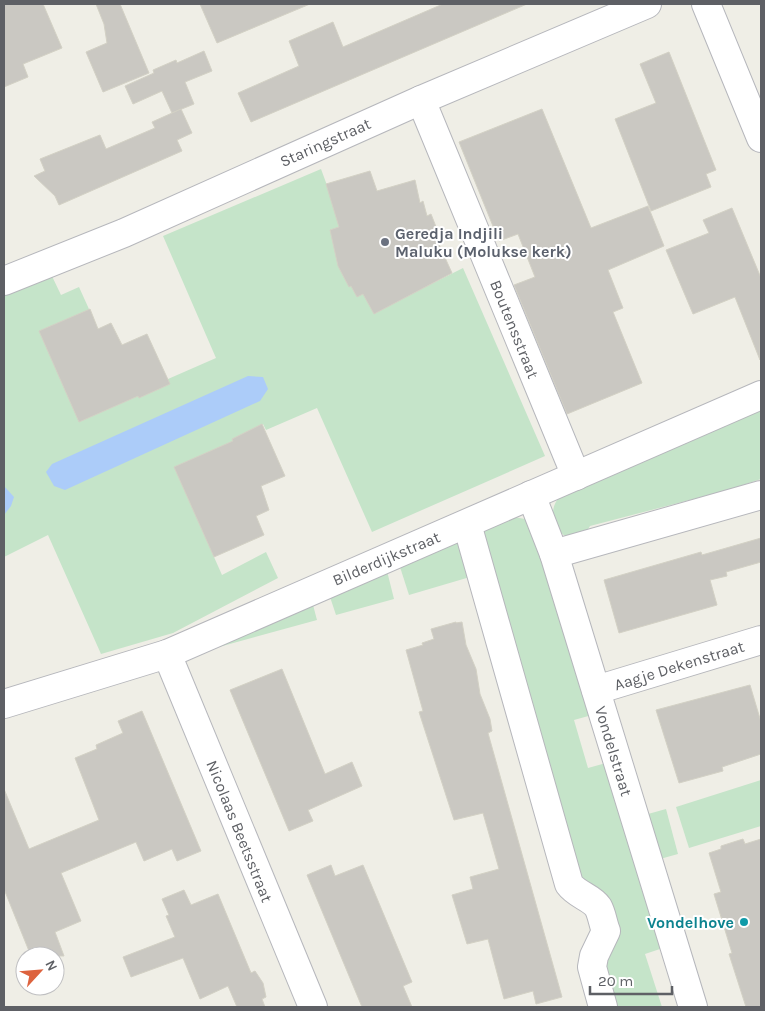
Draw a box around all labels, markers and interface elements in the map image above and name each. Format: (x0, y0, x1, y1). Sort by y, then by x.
street label: Staringstraat (277, 114, 374, 171)
place label: Geredja Indjili Maluku (Molukse kerk) (395, 224, 572, 261)
marker: Geredja Indjili Maluku (Molukse kerk) (379, 236, 391, 248)
street label: Boutensstraat (486, 277, 543, 381)
street label: Bilderdijkstraat (330, 527, 443, 590)
street label: Aagje Dekenstraat (612, 637, 746, 694)
street label: Vondelstraat (591, 704, 636, 798)
street label: Nicolaas Beetsstraat (202, 757, 277, 905)
place label: Vondelhove (647, 913, 734, 932)
marker: Vondelhove (738, 916, 750, 928)
north arrow (15, 946, 65, 996)
text: N (41, 957, 61, 974)
scale bar (590, 964, 672, 996)
text: 20 m (598, 972, 633, 990)

